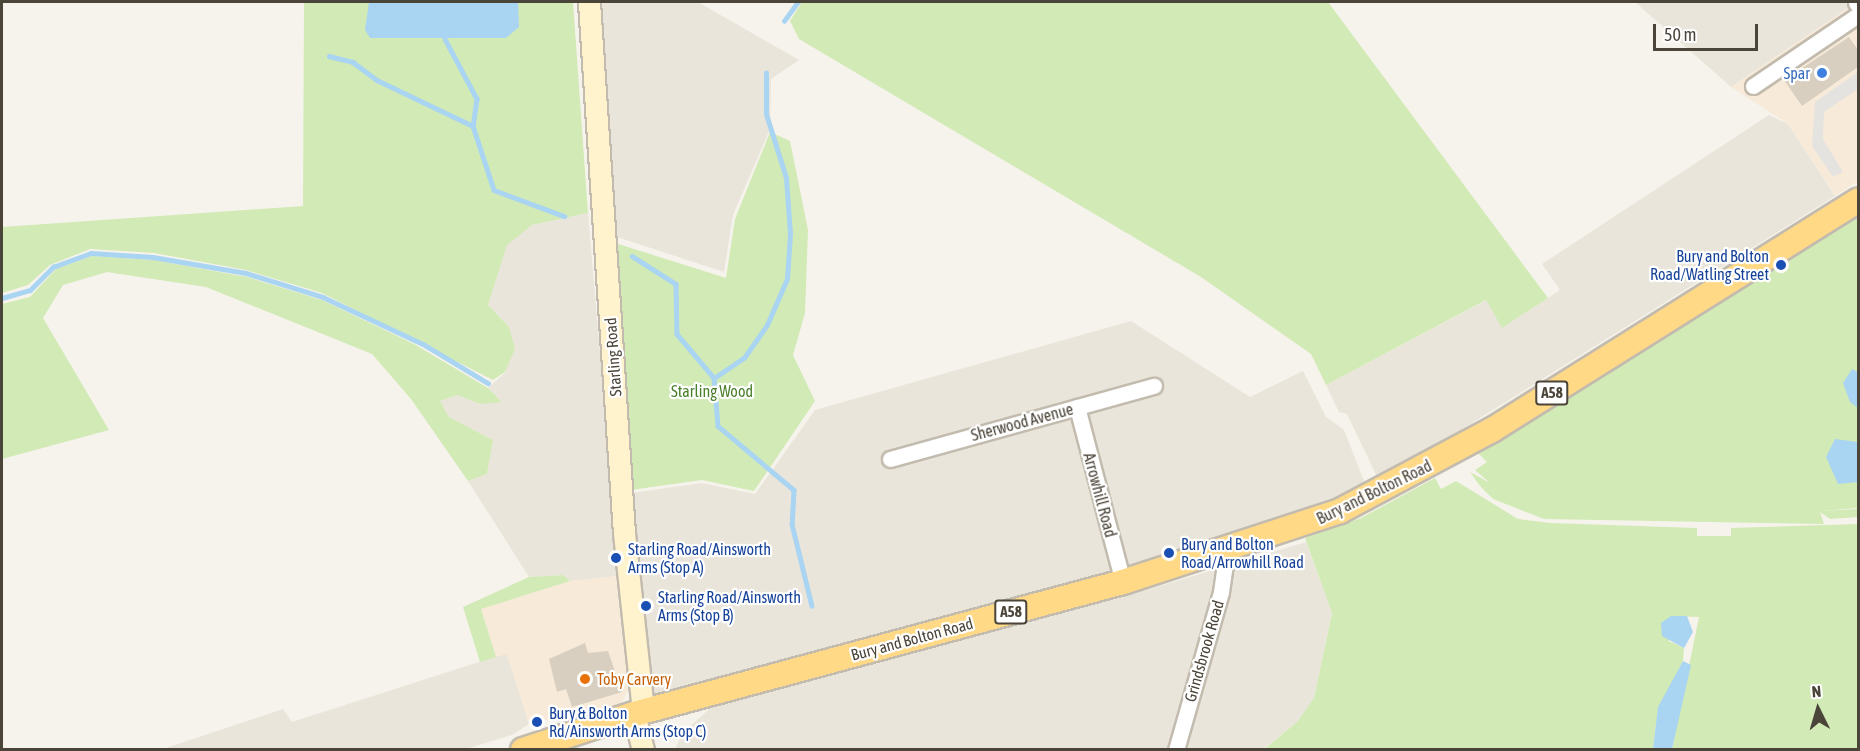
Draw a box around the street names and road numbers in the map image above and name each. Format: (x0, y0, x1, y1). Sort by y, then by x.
street label: Starling Road (601, 317, 625, 397)
road number: A58 (1534, 381, 1570, 405)
street label: Sherwood Avenue (969, 399, 1075, 445)
street label: Arrowhill Road (1079, 451, 1121, 539)
street label: Bury and Bolton Road (1313, 456, 1435, 528)
street label: Grindsbrook Road (1180, 598, 1228, 704)
road number: A58 (993, 600, 1029, 624)
street label: Bury and Bolton Road (849, 613, 975, 665)

